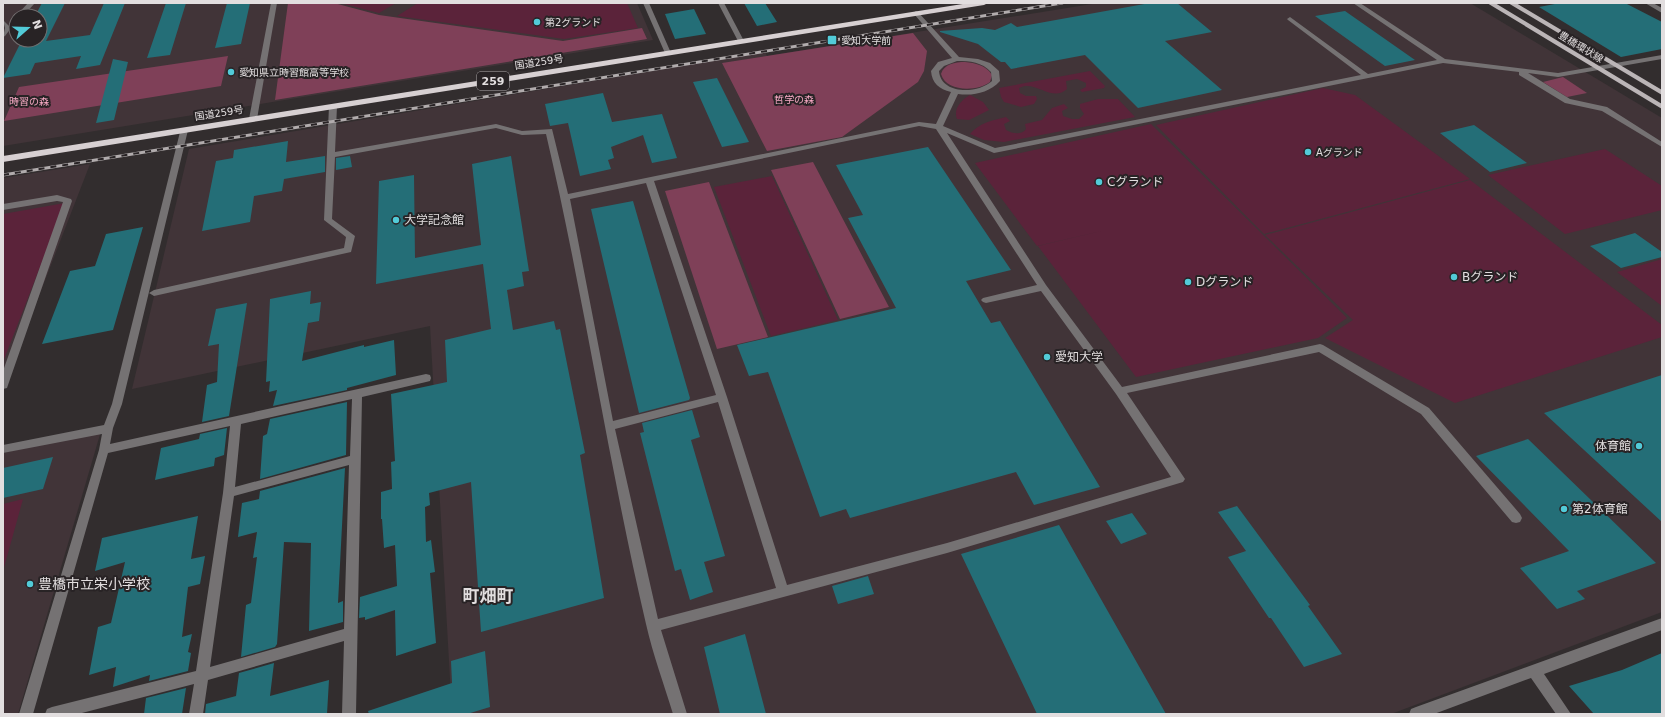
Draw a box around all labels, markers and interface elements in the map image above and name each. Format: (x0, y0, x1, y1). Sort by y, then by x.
north arrow (8, 8, 48, 48)
marker: 第2グランド (532, 17, 542, 27)
place label: 第2グランド (545, 17, 601, 28)
text: N (29, 18, 45, 31)
street label: 豊橋環状線 (1557, 29, 1605, 65)
marker: 愛知大学前 (826, 34, 838, 46)
place label: 愛知大学前 (841, 35, 891, 46)
street label: 国道259号 (514, 53, 564, 71)
marker: 愛知県立時習館高等学校 (226, 67, 236, 77)
place label: 愛知県立時習館高等学校 (239, 67, 349, 78)
road number: 259 (477, 72, 509, 90)
park label: 哲学の森 (774, 94, 814, 105)
park label: 時習の森 (9, 96, 49, 107)
street label: 国道259号 (194, 104, 244, 122)
marker: Aグランド (1303, 147, 1313, 157)
place label: Aグランド (1316, 147, 1363, 158)
place label: Cグランド (1107, 175, 1163, 189)
marker: Cグランド (1094, 177, 1104, 187)
place label: 大学記念館 (404, 213, 464, 227)
marker: 大学記念館 (391, 215, 401, 225)
place label: Bグランド (1462, 270, 1518, 284)
marker: Bグランド (1449, 272, 1459, 282)
place label: Dグランド (1196, 275, 1253, 289)
marker: Dグランド (1183, 277, 1193, 287)
place label: 愛知大学 (1055, 350, 1103, 364)
marker: 愛知大学 (1042, 352, 1052, 362)
place label: 体育館 (1595, 439, 1631, 453)
marker: 体育館 (1634, 441, 1644, 451)
place label: 第2体育館 (1572, 502, 1628, 516)
marker: 第2体育館 (1559, 504, 1569, 514)
place label: 豊橋市立栄小学校 (38, 576, 150, 592)
marker: 豊橋市立栄小学校 (25, 579, 35, 589)
district label: 町畑町 (463, 586, 514, 606)

